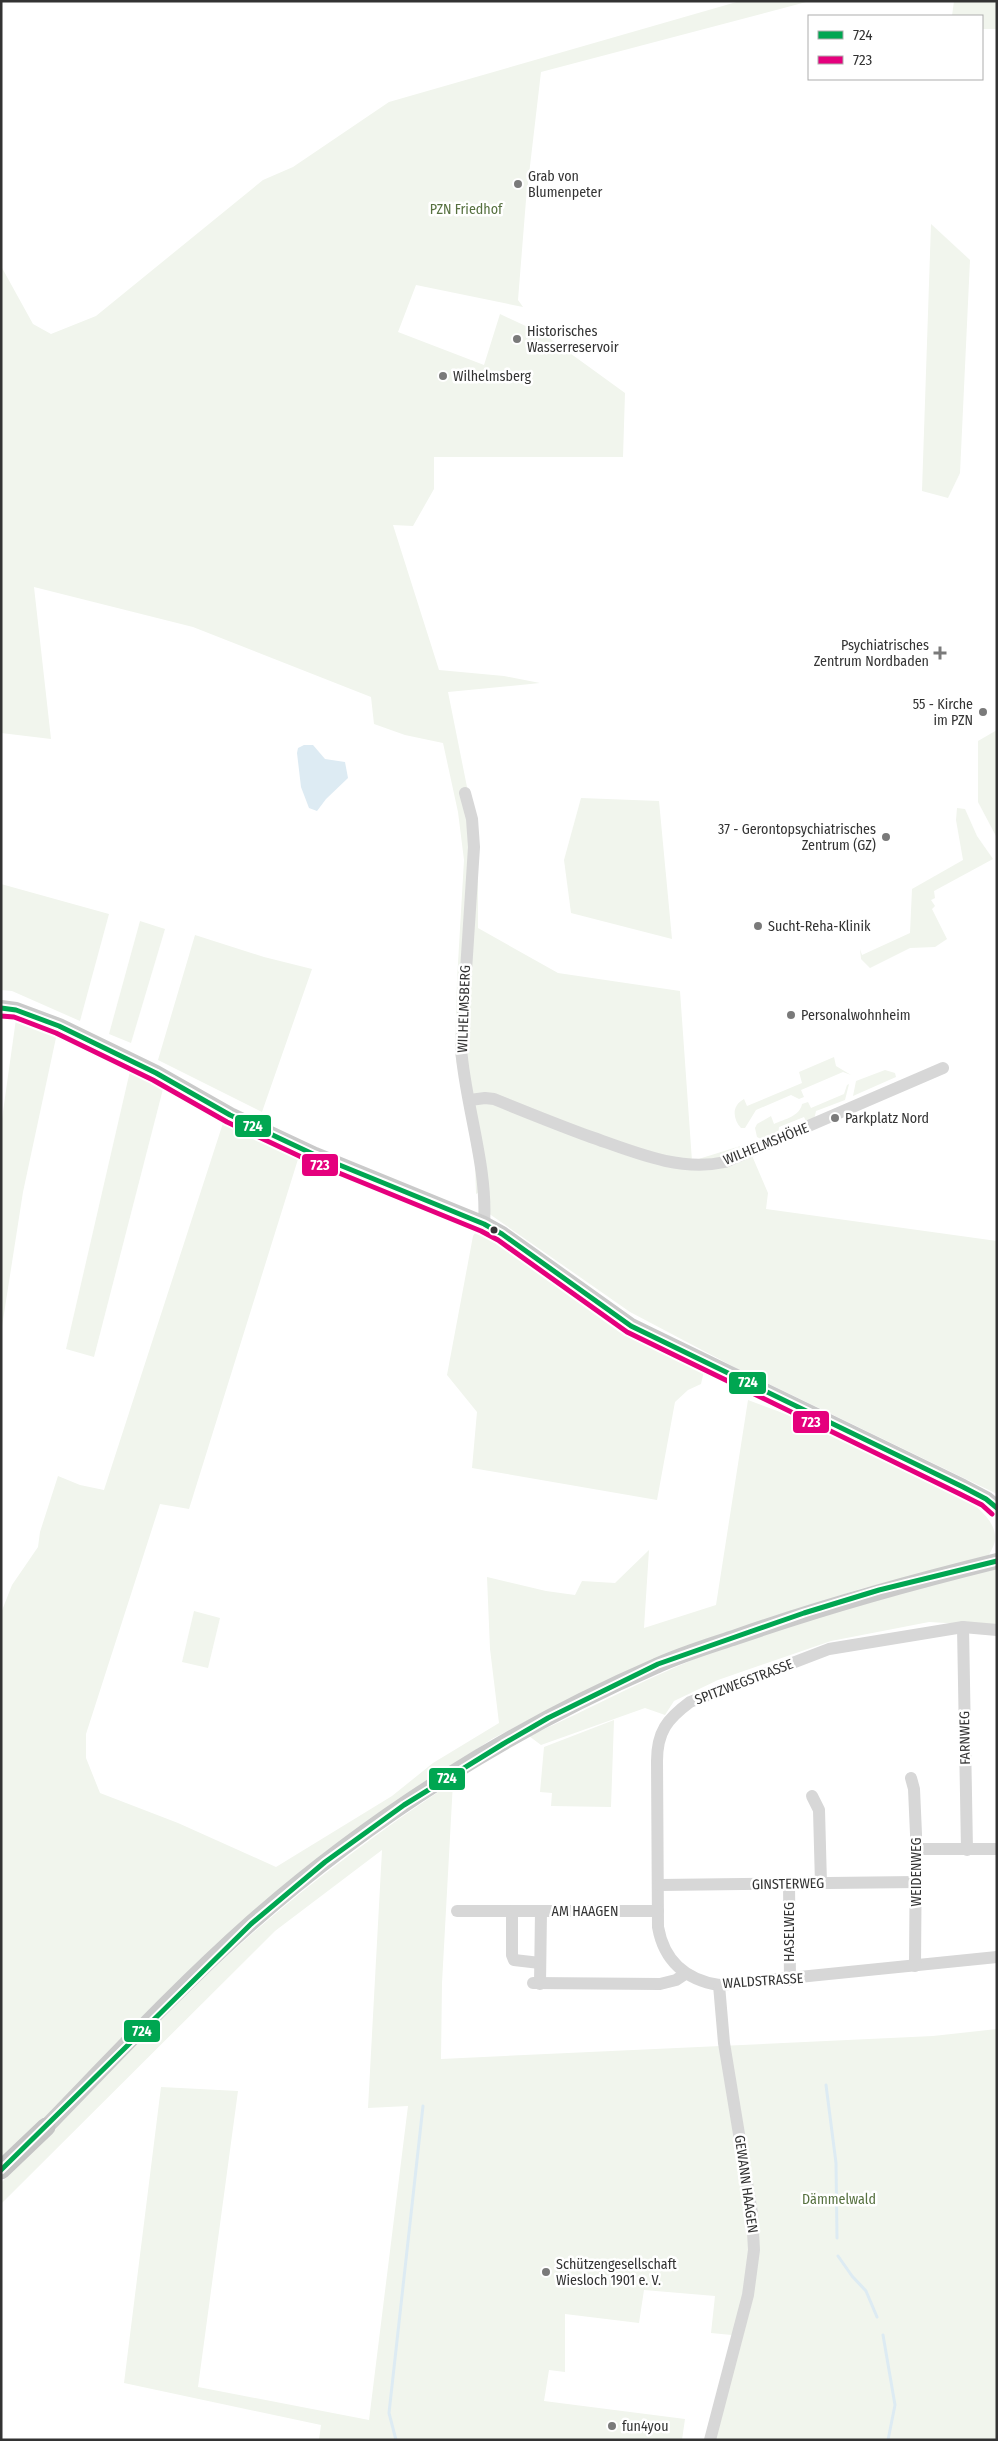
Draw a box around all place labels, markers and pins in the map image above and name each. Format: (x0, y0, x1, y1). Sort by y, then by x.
place label: Grab von Blumenpeter (528, 168, 602, 201)
marker: Grab von Blumenpeter (512, 178, 524, 190)
place label: Historisches Wasserreservoir (527, 323, 619, 356)
marker: Historisches Wasserreservoir (511, 333, 523, 345)
place label: Wilhelmsberg (453, 368, 531, 385)
marker: Wilhelmsberg (437, 370, 449, 382)
place label: Psychiatrisches Zentrum Nordbaden (814, 637, 929, 670)
marker: Psychiatrisches Zentrum Nordbaden (933, 646, 947, 660)
place label: 55 - Kirche im PZN (913, 696, 973, 729)
marker: 55 - Kirche im PZN (977, 706, 989, 718)
place label: 37 - Gerontopsychiatrisches Zentrum (GZ) (718, 821, 876, 854)
marker: 37 - Gerontopsychiatrisches Zentrum (GZ) (880, 831, 892, 843)
place label: Sucht-Reha-Klinik (768, 918, 871, 935)
marker: Sucht-Reha-Klinik (752, 920, 764, 932)
place label: Personalwohnheim (801, 1007, 911, 1024)
marker: Personalwohnheim (785, 1009, 797, 1021)
place label: Parkplatz Nord (845, 1110, 929, 1127)
marker: Parkplatz Nord (829, 1112, 841, 1124)
unlabelled marker (489, 1225, 499, 1235)
place label: Schützengesellschaft Wiesloch 1901 e. V. (556, 2256, 677, 2289)
marker: Schützengesellschaft Wiesloch 1901 e. V. (540, 2266, 552, 2278)
place label: fun4you (622, 2418, 669, 2435)
marker: fun4you (606, 2420, 618, 2432)

